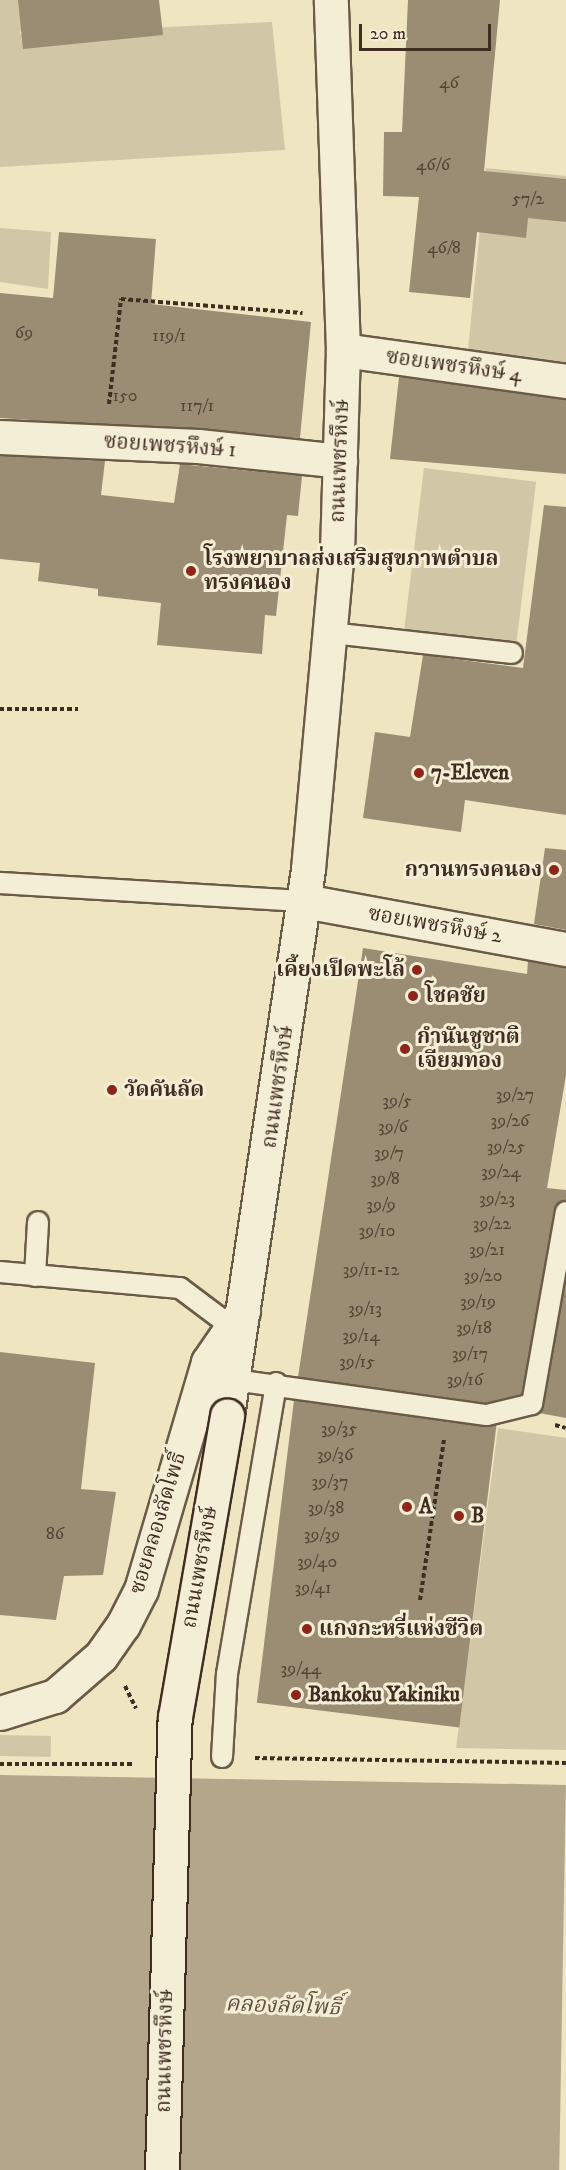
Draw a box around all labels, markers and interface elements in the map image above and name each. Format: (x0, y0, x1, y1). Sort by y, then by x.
scale bar (362, 12, 494, 50)
text: 20 m (370, 23, 406, 45)
house number: 46 (439, 72, 459, 94)
house number: 46/6 (416, 154, 450, 176)
house number: 57/2 (512, 188, 544, 210)
house number: 46/8 (427, 237, 461, 259)
house number: 69 (15, 322, 33, 344)
house number: 119/1 (152, 325, 186, 347)
street label: ซอยเพชรหึงษ์ 4 (384, 344, 524, 388)
house number: 150 (112, 385, 138, 407)
house number: 117/1 (180, 395, 214, 417)
street label: ถนนเพชรหึงษ์ (325, 399, 355, 523)
street label: ซอยเพชรหึงษ์ 1 (103, 429, 237, 463)
place label: โรงพยาบาลส่งเสริมสุขภาพตำบล ทรงคนอง (204, 546, 499, 596)
marker: โรงพยาบาลส่งเสริมสุขภาพตำบล ทรงคนอง (182, 562, 200, 580)
place label: 7-Eleven (431, 760, 509, 786)
marker: 7-Eleven (412, 766, 426, 780)
place label: กวานทรงคนอง (405, 857, 542, 883)
marker: กวานทรงคนอง (547, 863, 561, 877)
street label: ซอยเพชรหึงษ์ 2 (366, 901, 504, 949)
place label: เคี้ยงเป็ดพะโล้ (276, 957, 405, 983)
marker: เคี้ยงเป็ดพะโล้ (410, 963, 424, 977)
place label: โชคชัย (425, 983, 486, 1009)
marker: โชคชัย (406, 989, 420, 1003)
street label: ถนนเพชรหึงษ์ (257, 1024, 299, 1150)
place label: กำนันชูชาติ เจียมทอง (417, 1024, 520, 1074)
marker: กำนันชูชาติ เจียมทอง (398, 1042, 412, 1056)
place label: วัดคันลัด (124, 1077, 204, 1103)
marker: วัดคันลัด (105, 1083, 119, 1097)
house number: 39/27 (496, 1084, 534, 1106)
house number: 39/5 (382, 1090, 412, 1112)
house number: 39/26 (491, 1110, 529, 1132)
house number: 39/6 (378, 1116, 408, 1138)
house number: 39/25 (487, 1136, 525, 1158)
house number: 39/7 (374, 1142, 404, 1164)
house number: 39/24 (481, 1161, 521, 1183)
house number: 39/8 (370, 1168, 400, 1190)
house number: 39/23 (479, 1188, 515, 1210)
house number: 39/9 (366, 1194, 396, 1216)
house number: 39/22 (473, 1213, 511, 1235)
house number: 39/10 (359, 1220, 395, 1242)
house number: 39/21 (469, 1239, 505, 1261)
house number: 39/11-12 (343, 1259, 399, 1281)
house number: 39/20 (463, 1265, 503, 1287)
house number: 39/19 (460, 1291, 496, 1313)
house number: 39/13 (348, 1298, 382, 1320)
house number: 39/18 (456, 1317, 492, 1339)
house number: 39/14 (342, 1325, 380, 1347)
house number: 39/17 (452, 1343, 488, 1365)
house number: 39/15 (339, 1351, 375, 1373)
house number: 39/16 (447, 1369, 483, 1391)
house number: 39/35 (321, 1418, 357, 1440)
house number: 39/36 (317, 1444, 353, 1466)
street label: ซอยคลองลัดโพธิ์ (124, 1449, 192, 1597)
house number: 39/37 (312, 1471, 348, 1493)
place label: A (419, 1494, 432, 1520)
house number: 39/38 (308, 1497, 344, 1519)
marker: A (400, 1500, 414, 1514)
place label: B (471, 1503, 484, 1529)
street label: ถนนเพชรหึงษ์ (177, 1504, 223, 1630)
marker: B (452, 1509, 466, 1523)
house number: 86 (46, 1523, 64, 1545)
house number: 39/39 (304, 1524, 340, 1546)
house number: 39/40 (297, 1551, 337, 1573)
house number: 39/41 (294, 1577, 332, 1599)
place label: แกงกะหรี่แห่งชีวิต (319, 1616, 483, 1642)
marker: แกงกะหรี่แห่งชีวิต (300, 1622, 314, 1636)
house number: 39/44 (281, 1658, 321, 1680)
place label: Bankoku Yakiniku (308, 1682, 460, 1708)
marker: Bankoku Yakiniku (289, 1688, 303, 1702)
street label: ถนนเพชรหึงษ์ (151, 1989, 179, 2113)
water label: คลองลัดโพธิ์ (225, 1991, 341, 2021)

